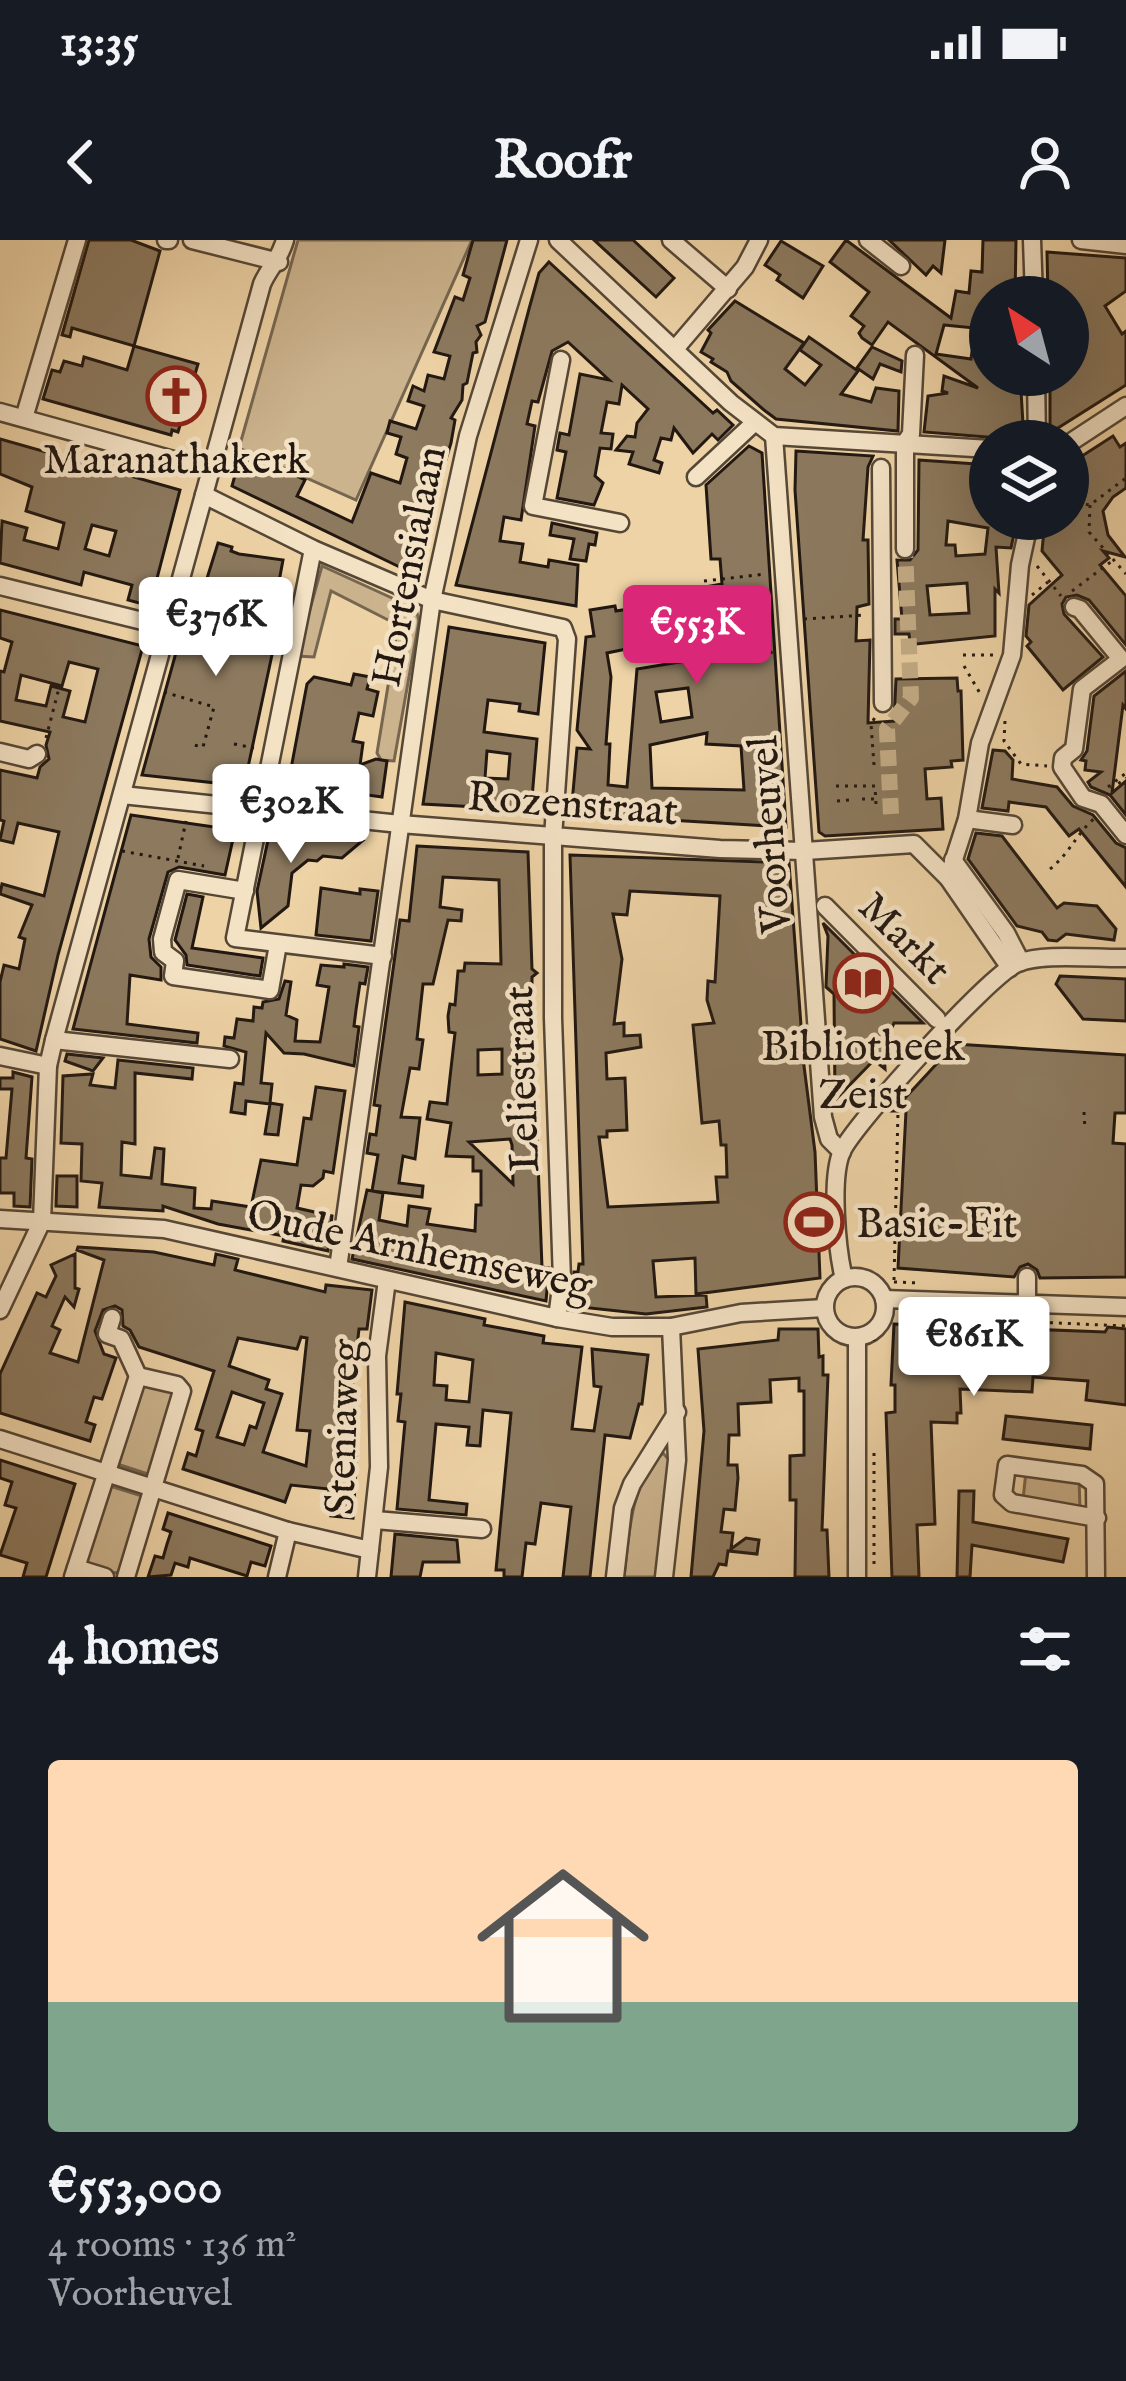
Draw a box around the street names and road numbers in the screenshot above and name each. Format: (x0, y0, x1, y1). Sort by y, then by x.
street label: Hortensialaan (361, 442, 460, 691)
street label: Voorheuvel (738, 734, 805, 936)
street label: Rozenstraat (466, 772, 680, 839)
street label: Markt (846, 882, 961, 997)
street label: Leliestraat (494, 985, 553, 1173)
street label: Oude Arnhemseweg (242, 1189, 598, 1314)
street label: Steniaweg (315, 1337, 374, 1516)

